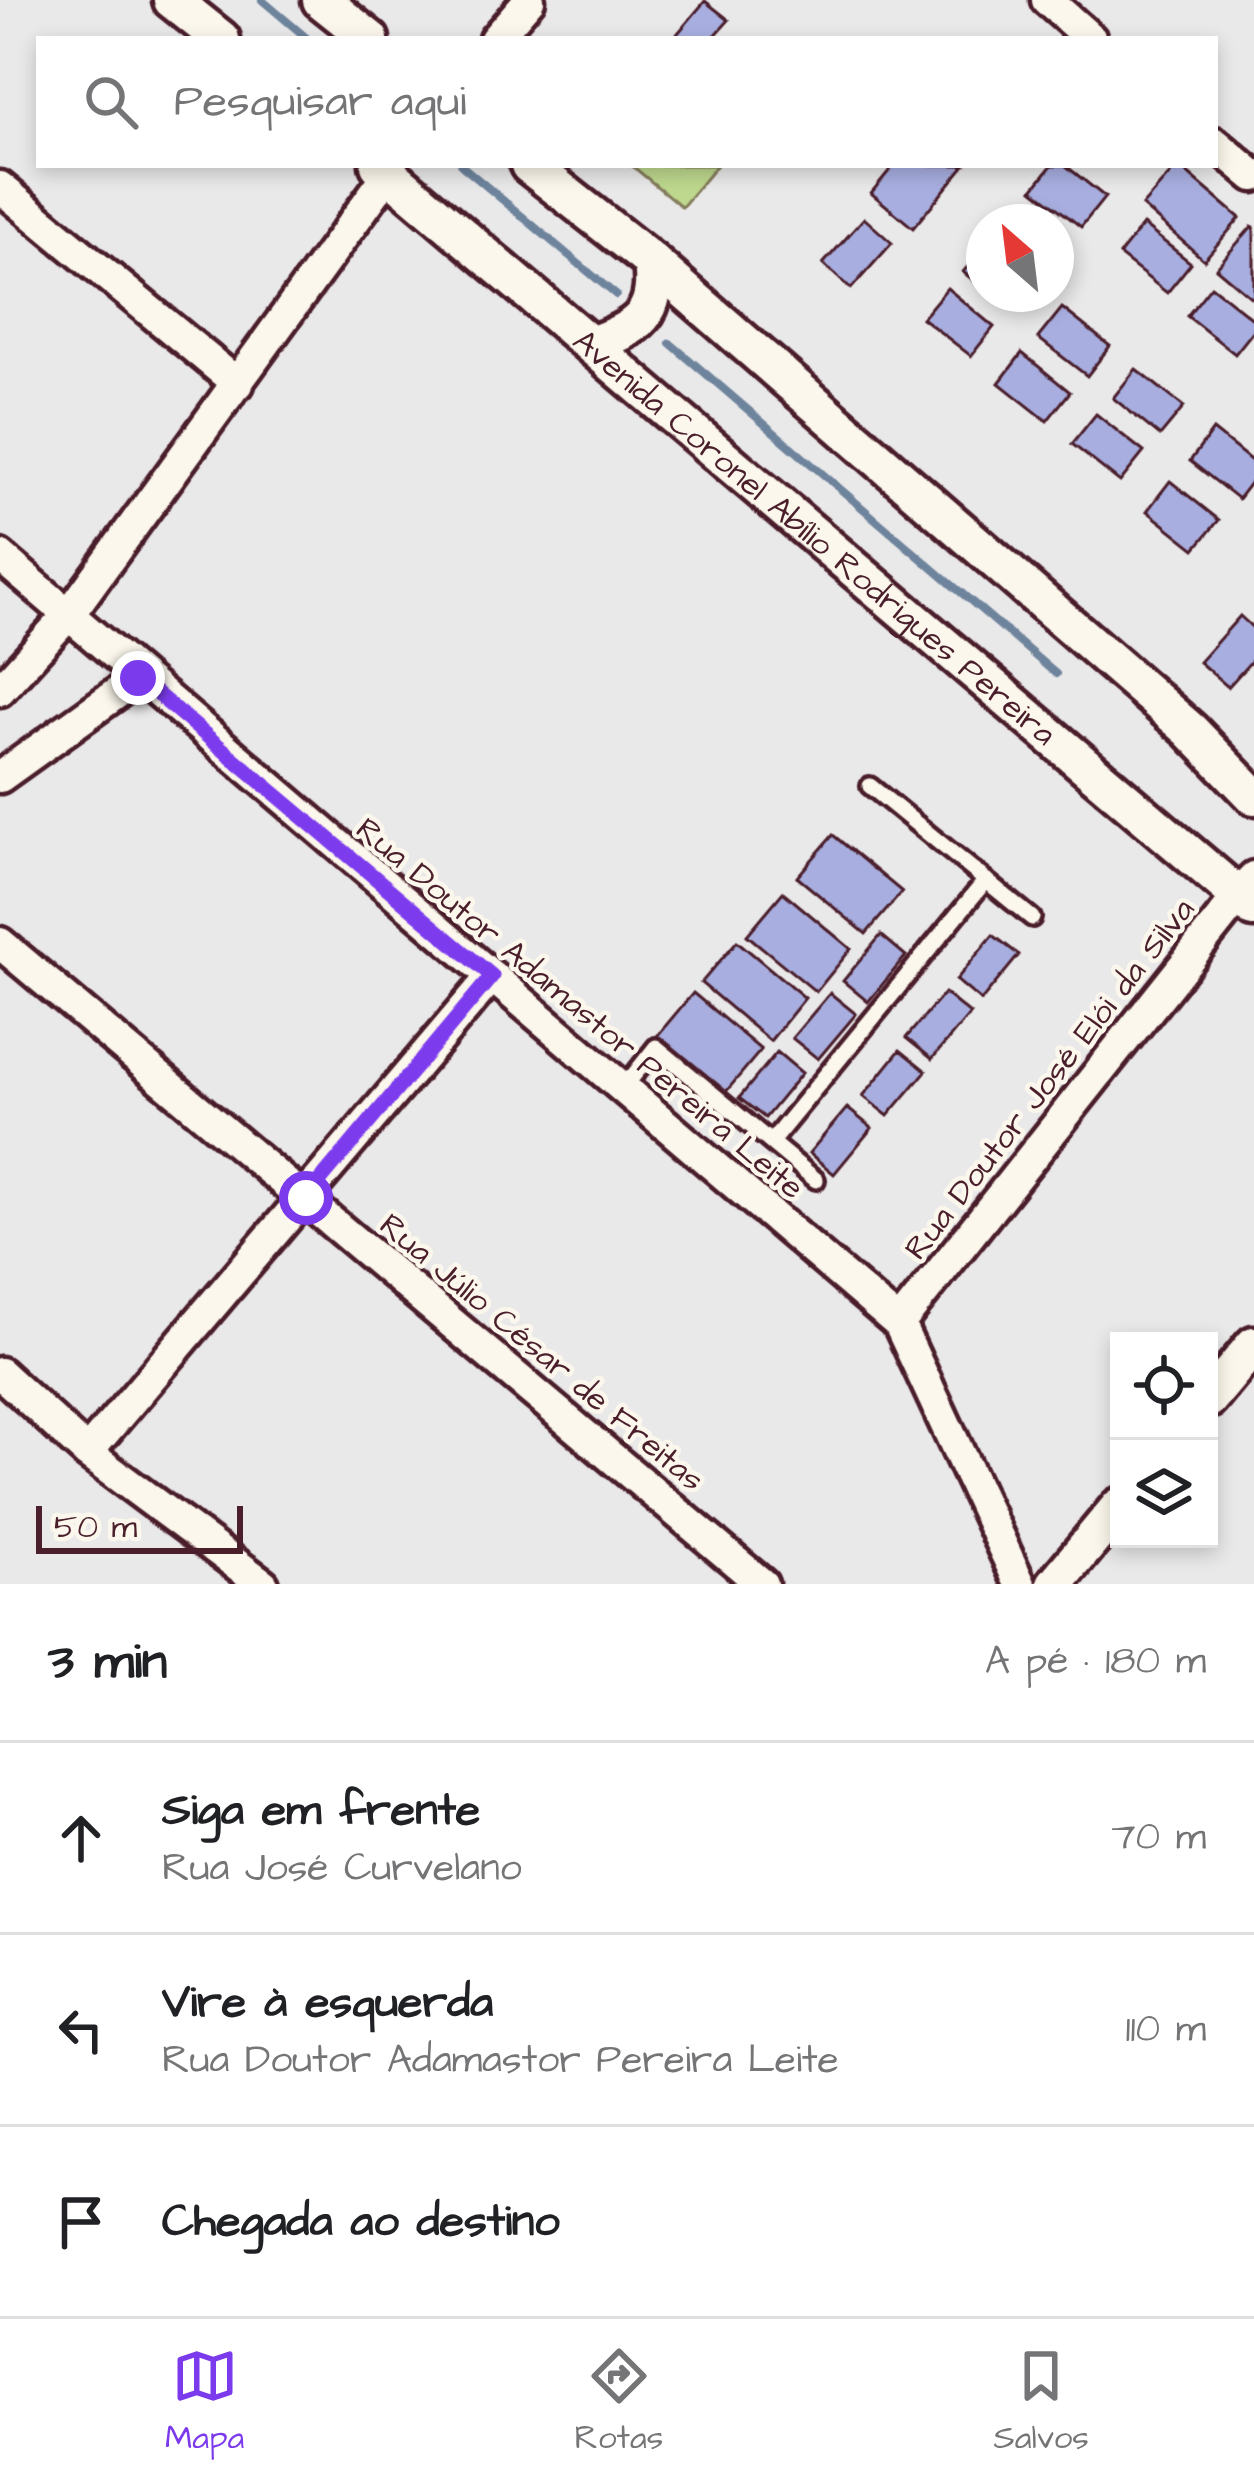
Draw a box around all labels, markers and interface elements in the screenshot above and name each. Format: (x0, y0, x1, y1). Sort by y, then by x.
search box (36, 36, 1218, 168)
icon: search (78, 69, 144, 135)
text: Pesquisar aqui (174, 71, 466, 133)
north arrow (966, 204, 1074, 312)
street label: Avenida Coronel Abílio Rodrigues Pereira (563, 319, 1066, 757)
route end (111, 651, 165, 705)
street label: Rua Doutor Adamastor Pereira Leite (346, 807, 814, 1210)
street label: Rua Doutor José Elói da Silva (894, 889, 1206, 1270)
route start (279, 1171, 333, 1225)
street label: Rua Júlio César de Freitas (369, 1203, 714, 1502)
map controls (1110, 1332, 1218, 1548)
button: locate (1110, 1332, 1218, 1440)
button: layers (1110, 1440, 1218, 1548)
scale bar (36, 1500, 243, 1553)
text: 50 m (54, 1504, 137, 1550)
text: 3 min (48, 1627, 167, 1698)
text: A pé · 180 m (985, 1635, 1206, 1689)
text: Siga em frente (162, 1780, 480, 1842)
icon: ahead (48, 1805, 114, 1871)
text: 70 m (1111, 1811, 1206, 1865)
text: Rua José Curvelano (162, 1842, 522, 1896)
text: Vire à esquerda (162, 1972, 493, 2034)
icon: left (48, 1997, 114, 2063)
text: 110 m (1125, 2003, 1206, 2057)
text: Rua Doutor Adamastor Pereira Leite (162, 2034, 839, 2088)
icon: arrive (48, 2189, 114, 2255)
text: Chegada ao destino (162, 2191, 560, 2253)
tab: Mapa (165, 2343, 244, 2461)
tab: Rotas (575, 2343, 663, 2461)
tab: Salvos (993, 2343, 1089, 2461)

